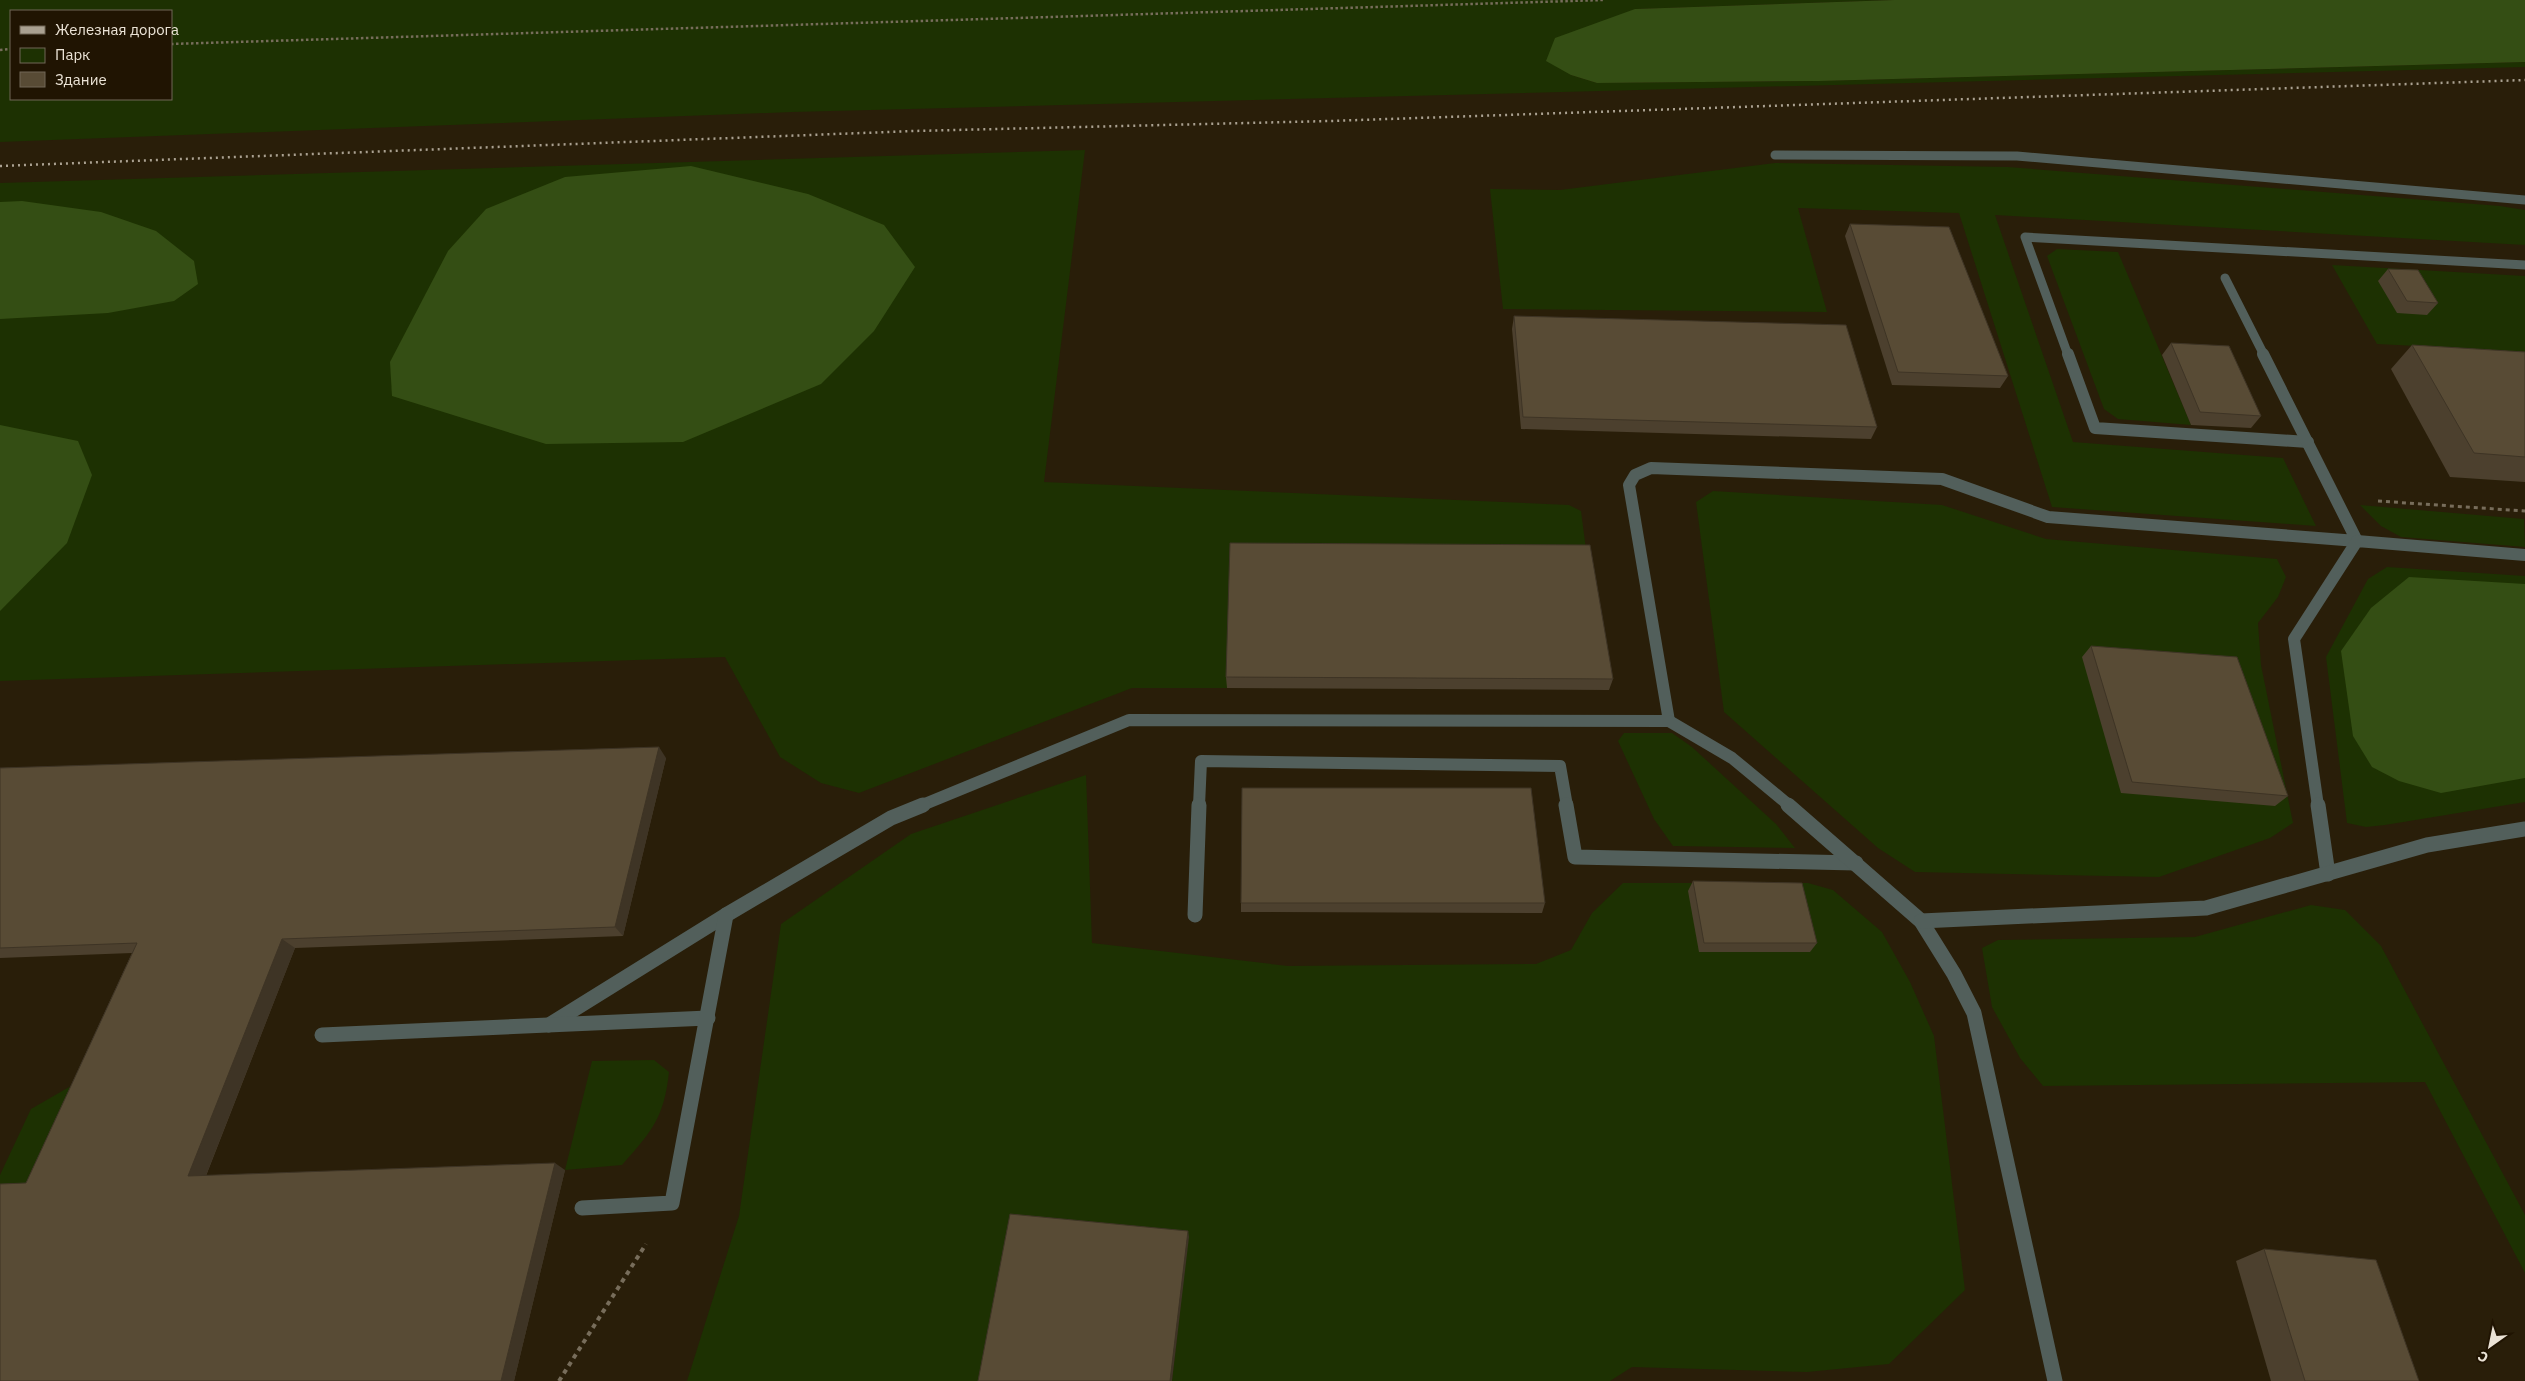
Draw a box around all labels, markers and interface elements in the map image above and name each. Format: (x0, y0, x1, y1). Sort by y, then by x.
legend (10, 10, 172, 100)
text: Железная дорога (55, 20, 179, 39)
text: Парк (55, 45, 90, 64)
text: Здание (55, 70, 107, 89)
north arrow (2465, 1321, 2515, 1371)
text: С (2474, 1347, 2492, 1367)

